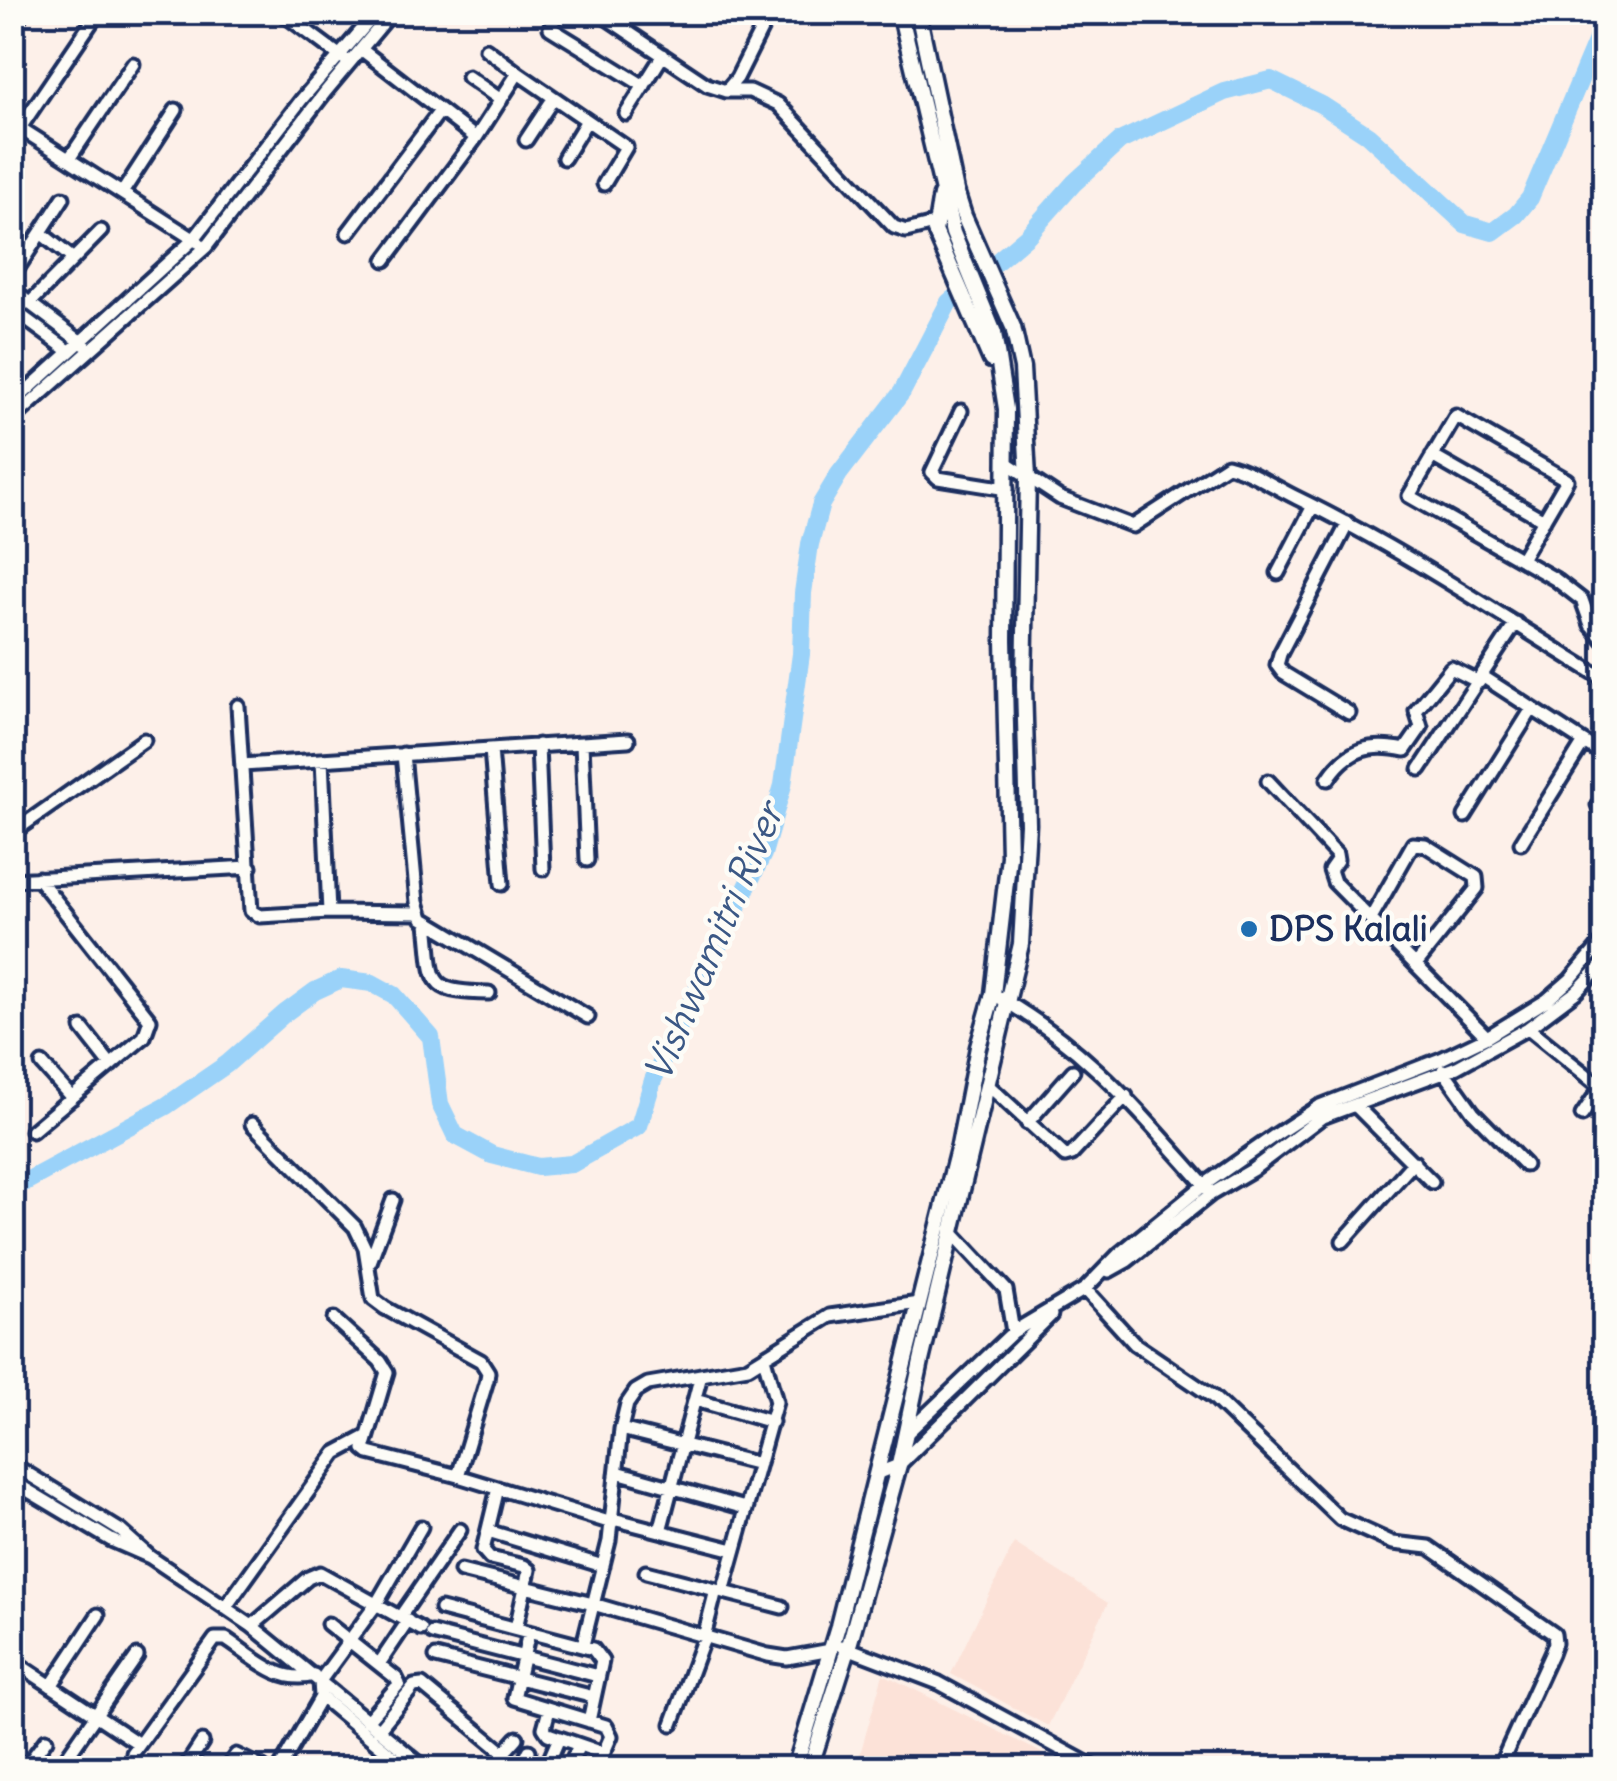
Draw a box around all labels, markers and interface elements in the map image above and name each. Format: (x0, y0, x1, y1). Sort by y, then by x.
water label: Vishwamitri River (634, 792, 795, 1088)
place label: DPS Kalali (1269, 906, 1428, 950)
marker: DPS Kalali (1238, 918, 1260, 940)

